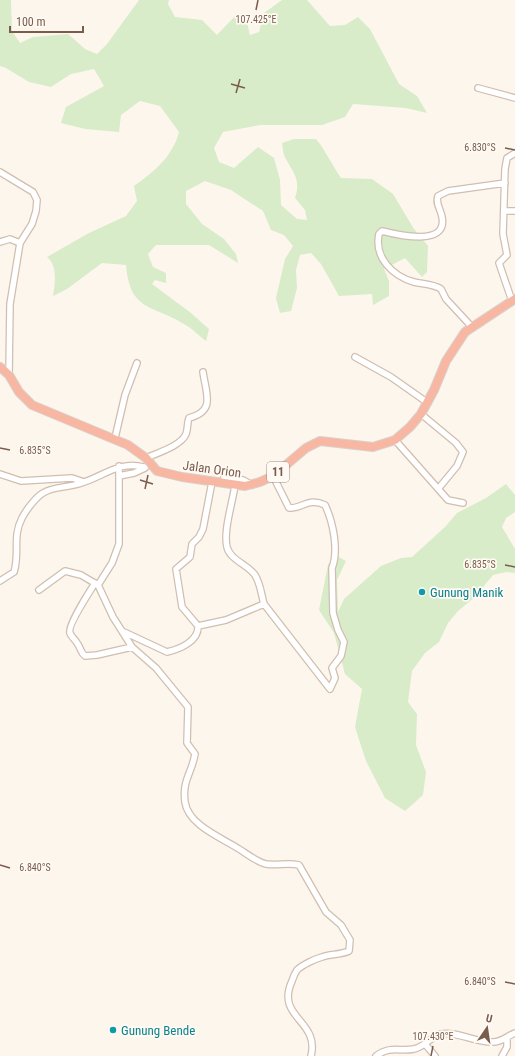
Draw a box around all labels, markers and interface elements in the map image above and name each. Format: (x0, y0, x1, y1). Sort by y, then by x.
scale bar (10, 8, 83, 34)
text: 107.425°E (236, 14, 277, 25)
text: 100 m (16, 15, 46, 29)
text: 6.830°S (464, 142, 496, 153)
text: 6.835°S (19, 445, 51, 456)
street label: Jalan Orion (182, 457, 242, 481)
road number: 11 (267, 462, 289, 482)
text: 6.835°S (464, 559, 496, 570)
place label: Gunung Manik (430, 585, 504, 600)
marker: Gunung Manik (417, 587, 427, 597)
text: 6.840°S (19, 862, 51, 873)
text: 6.840°S (464, 976, 496, 987)
north arrow (467, 1008, 507, 1048)
text: U (485, 1012, 494, 1026)
place label: Gunung Bende (121, 1023, 195, 1038)
marker: Gunung Bende (108, 1025, 118, 1035)
text: 107.430°E (413, 1031, 454, 1042)

